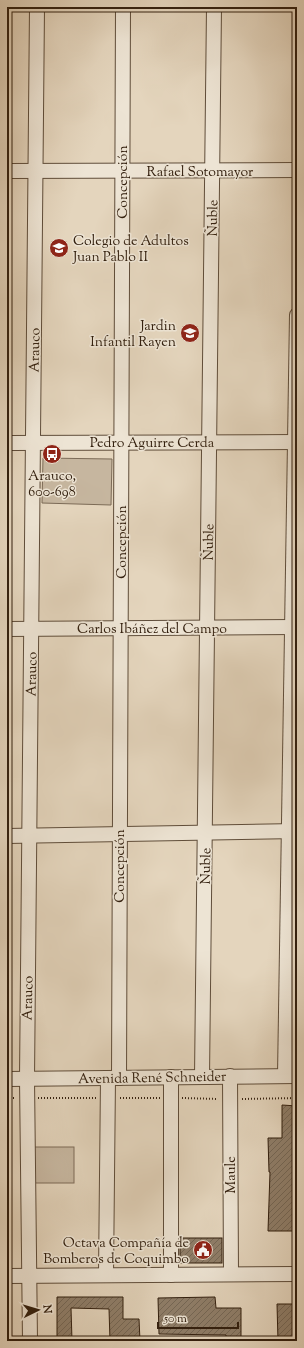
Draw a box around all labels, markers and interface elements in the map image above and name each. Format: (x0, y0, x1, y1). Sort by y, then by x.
street label: Concepción (114, 145, 134, 219)
street label: Rafael Sotomayor (147, 163, 254, 183)
street label: Ñuble (204, 199, 224, 237)
place label: Colegio de Adultos Juan Pablo II (72, 232, 189, 268)
school or university icon: Colegio de Adultos Juan Pablo II (48, 237, 70, 259)
place label: Jardin Infantil Rayen (90, 317, 176, 353)
school or university icon: Jardin Infantil Rayen (179, 322, 201, 344)
street label: Arauco (26, 327, 46, 373)
street label: Pedro Aguirre Cerda (90, 434, 215, 454)
bus stop icon: Arauco, 600-698 (41, 443, 63, 465)
place label: Arauco, 600-698 (28, 467, 76, 503)
street label: Concepción (113, 505, 133, 579)
street label: Ñuble (200, 523, 220, 561)
street label: Carlos Ibáñez del Campo (77, 620, 227, 640)
street label: Arauco (23, 651, 43, 697)
street label: Concepción (111, 829, 131, 903)
street label: Ñuble (197, 847, 217, 885)
street label: Arauco (19, 975, 39, 1021)
street label: Avenida René Schneider (78, 1068, 227, 1090)
street label: Maule (222, 1156, 242, 1194)
place label: Octava Compañía de Bomberos de Coquimbo (43, 1234, 189, 1270)
public building icon: Octava Compañía de Bomberos de Coquimbo (192, 1239, 214, 1261)
north arrow (18, 1290, 58, 1330)
text: N (39, 1303, 55, 1315)
scale bar (158, 1304, 238, 1330)
text: 50 m (163, 1310, 187, 1328)

